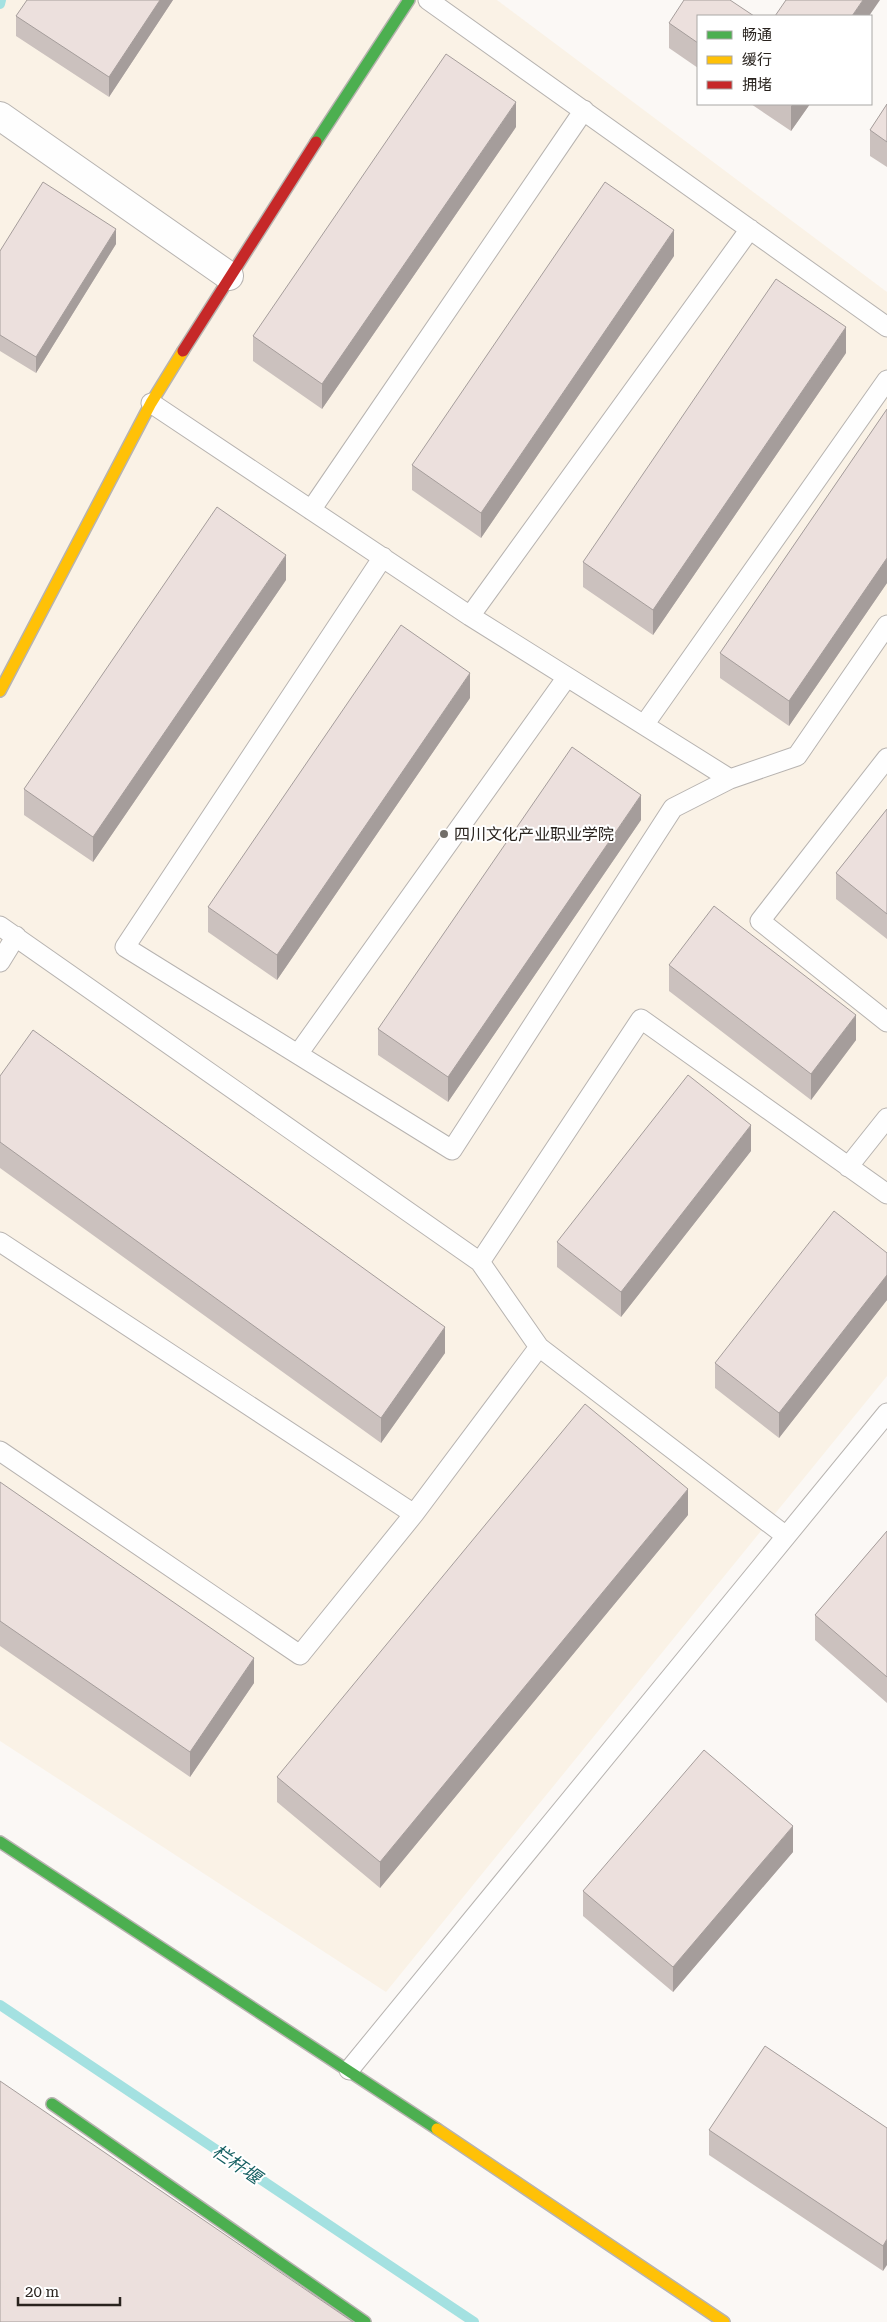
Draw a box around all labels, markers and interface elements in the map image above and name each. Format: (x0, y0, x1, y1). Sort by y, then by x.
legend (697, 15, 872, 105)
text: 畅通 (742, 26, 772, 44)
text: 缓行 (742, 51, 772, 69)
text: 拥堵 (742, 76, 772, 94)
place label: 四川文化产业职业学院 (454, 825, 614, 844)
marker: 四川文化产业职业学院 (438, 828, 450, 840)
water label: 栏杆堰 (209, 2140, 268, 2189)
scale bar (18, 2274, 120, 2306)
text: 20 m (25, 2283, 60, 2301)

